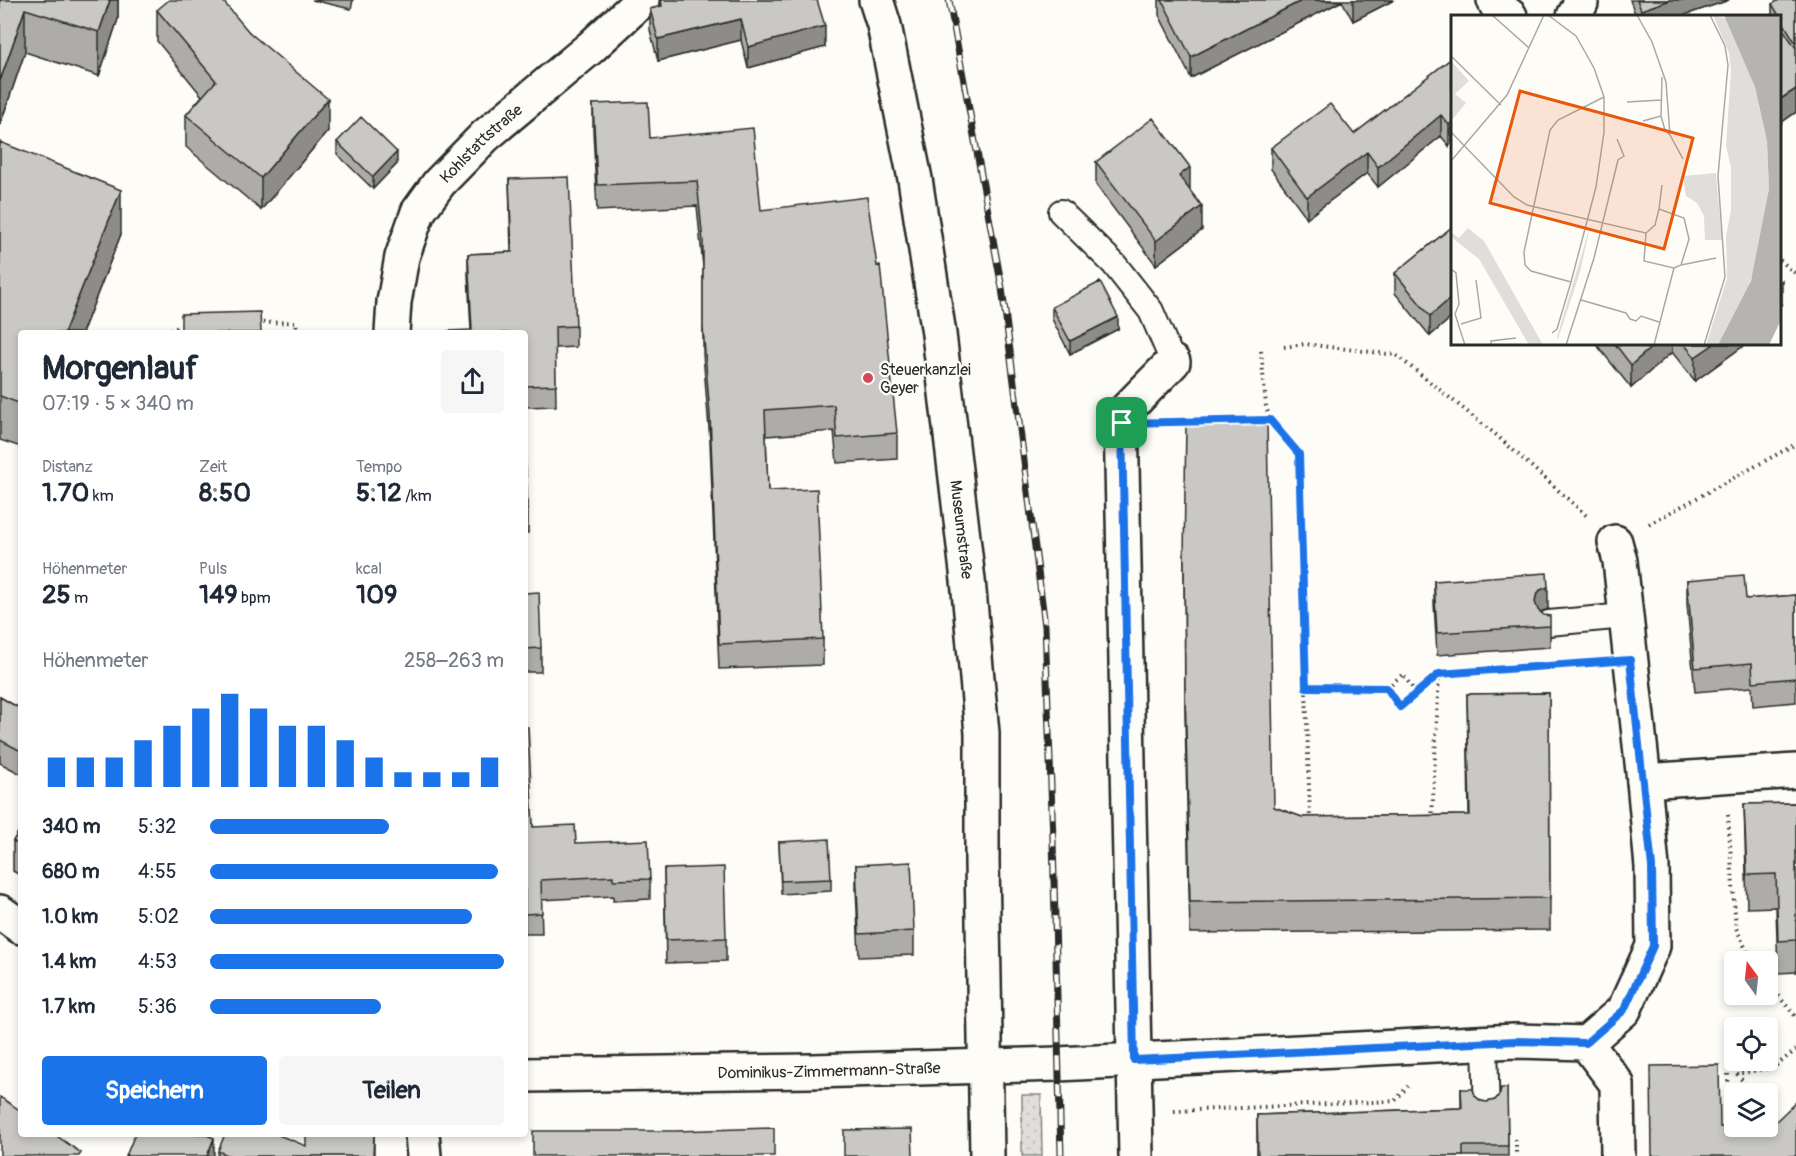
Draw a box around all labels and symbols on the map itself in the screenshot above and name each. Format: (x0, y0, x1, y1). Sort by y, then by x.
inset map (1451, 15, 1781, 345)
street label: Kohlstattstraße (436, 100, 527, 188)
place label: Steuerkanzlei Geyer (880, 360, 971, 398)
marker: Steuerkanzlei Geyer (861, 371, 875, 385)
pin (1096, 397, 1147, 448)
street label: Museumstraße (945, 479, 977, 580)
north arrow (1724, 951, 1778, 1005)
street label: Dominikus-Zimmermann-Straße (717, 1058, 941, 1083)

